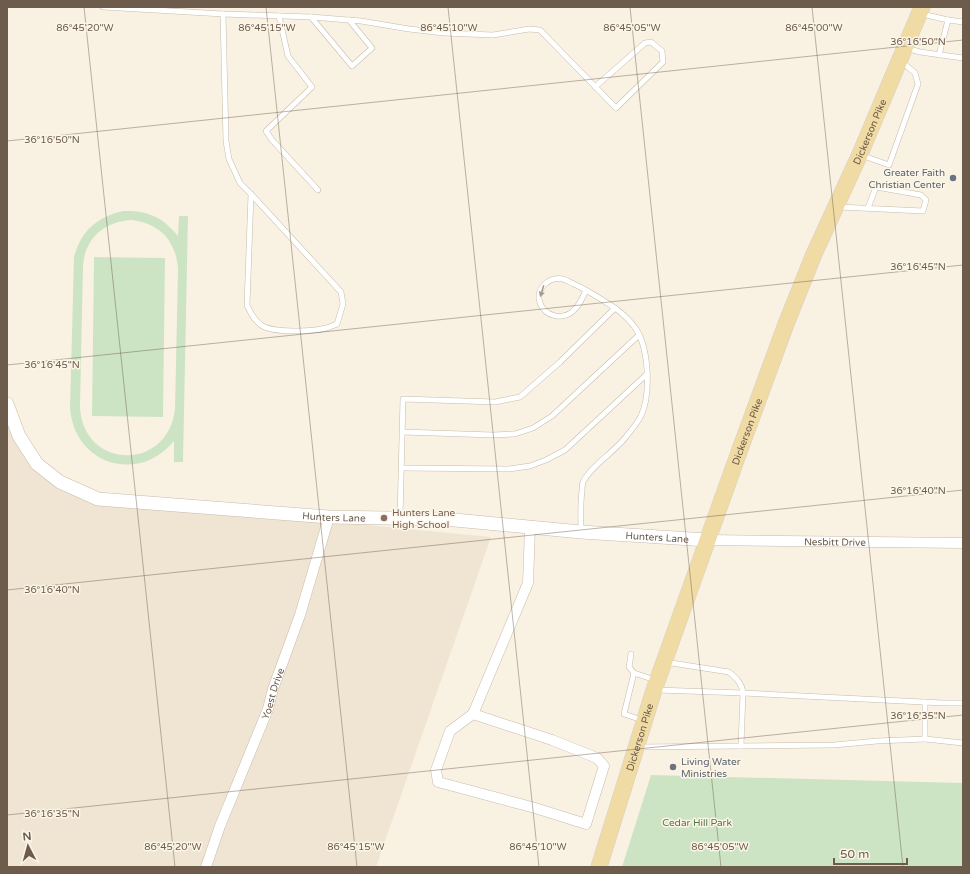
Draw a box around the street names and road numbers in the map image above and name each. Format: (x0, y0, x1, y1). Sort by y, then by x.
street label: Dickerson Pike (851, 97, 890, 167)
street label: Dickerson Pike (730, 397, 765, 467)
street label: Hunters Lane (302, 510, 366, 525)
street label: Hunters Lane (625, 530, 689, 546)
street label: Nesbitt Drive (804, 536, 866, 549)
street label: Yoest Drive (259, 666, 287, 721)
street label: Dickerson Pike (624, 702, 657, 773)

